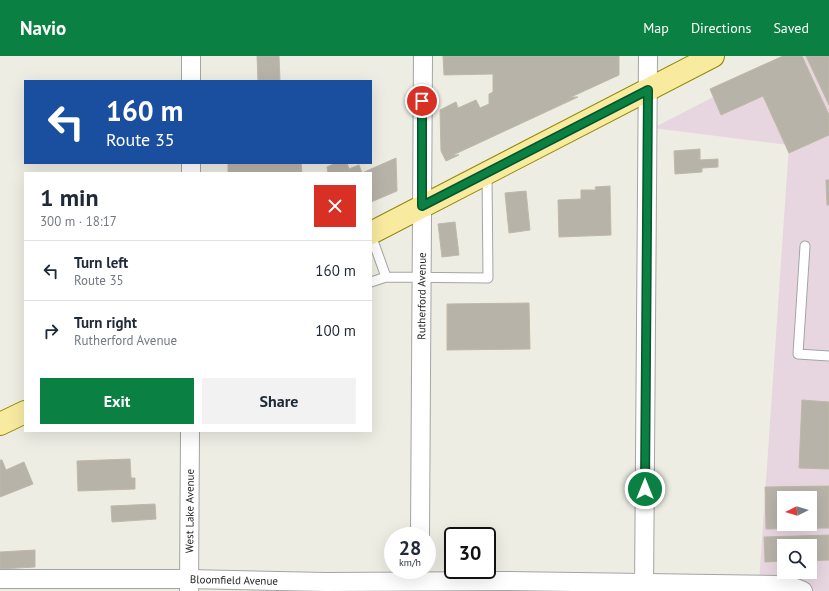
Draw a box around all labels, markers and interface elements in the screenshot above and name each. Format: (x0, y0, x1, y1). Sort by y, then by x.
text: Navio (20, 16, 66, 40)
text: Map (643, 19, 669, 37)
text: Directions (691, 19, 751, 37)
text: Saved (773, 19, 809, 37)
pin (405, 84, 439, 118)
icon: arrive (411, 90, 433, 112)
text: 160 m (106, 92, 183, 129)
icon: left (40, 96, 92, 148)
text: Route 35 (106, 128, 175, 151)
text: 1 min (40, 182, 99, 213)
button: close (314, 185, 356, 227)
text: 300 m · 18:17 (40, 213, 117, 230)
street label: Rutherford Avenue (414, 252, 429, 340)
text: Turn left (74, 253, 128, 272)
icon: left (40, 260, 62, 282)
text: 160 m (315, 261, 356, 280)
text: Route 35 (74, 272, 124, 289)
text: Turn right (74, 313, 137, 332)
icon: right (40, 320, 62, 342)
text: 100 m (315, 321, 356, 340)
text: Rutherford Avenue (74, 332, 177, 349)
button: Exit (40, 378, 194, 424)
button: Share (202, 378, 356, 424)
street label: West Lake Avenue (182, 468, 197, 553)
position arrow (624, 468, 666, 510)
north arrow (777, 491, 817, 531)
map controls (777, 491, 817, 579)
speed limit sign: 30 (444, 527, 496, 579)
text: 28 (399, 535, 421, 561)
button: search (777, 539, 817, 579)
text: km/h (399, 556, 421, 569)
street label: Bloomfield Avenue (190, 572, 279, 588)

